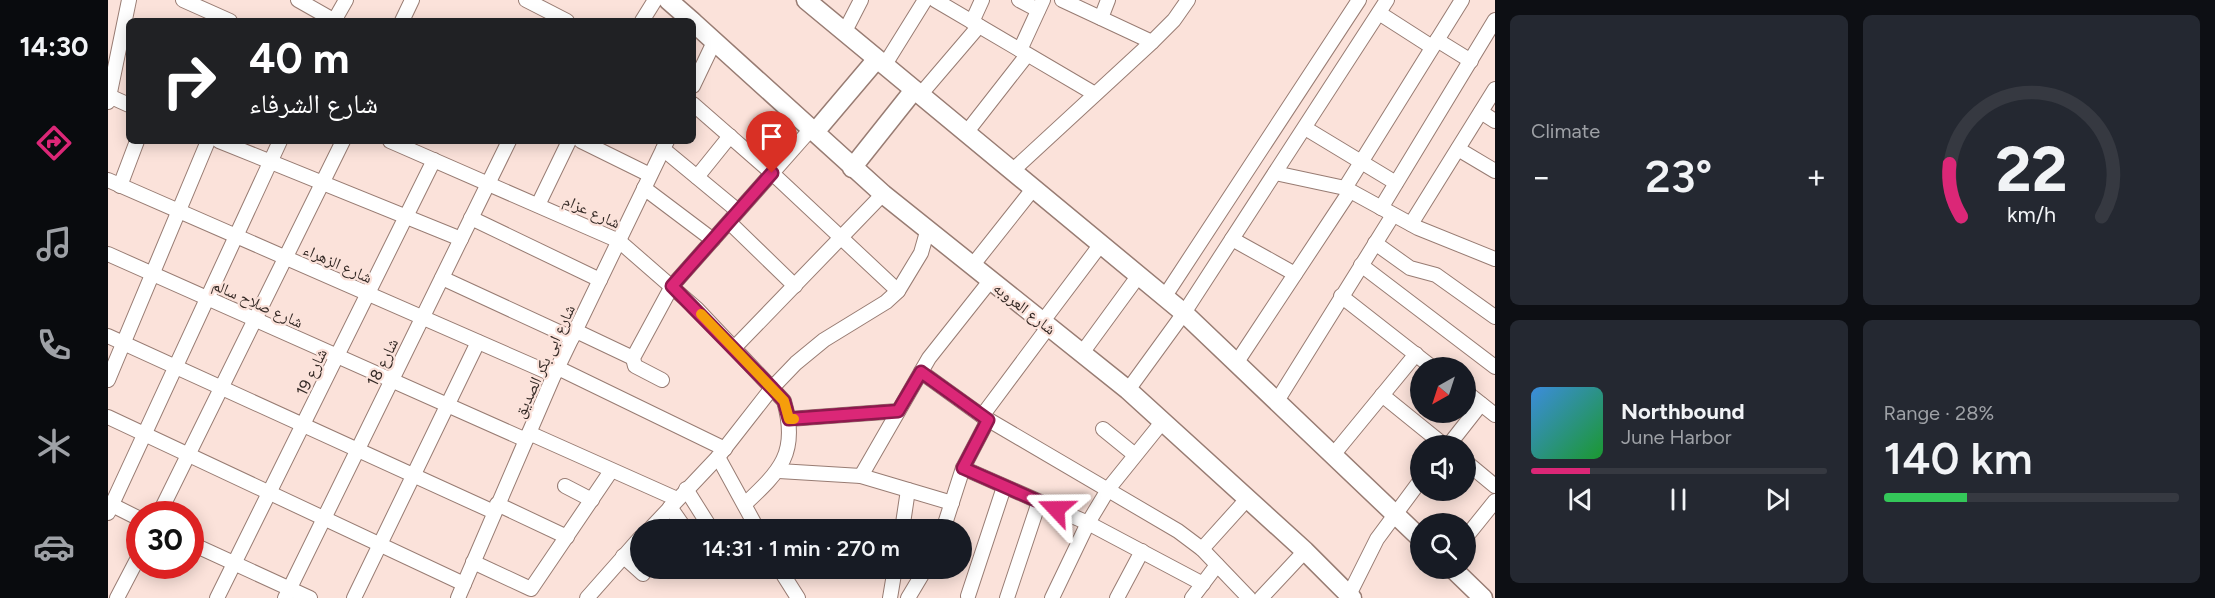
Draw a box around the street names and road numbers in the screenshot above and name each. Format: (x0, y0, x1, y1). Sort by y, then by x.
street label: شارع عزام (560, 190, 623, 233)
street label: شارع الزهراء (300, 240, 375, 288)
street label: شارع صلاح سالم (209, 275, 306, 333)
street label: شارع العروبه (989, 278, 1060, 339)
street label: شارع ابى بكر الصديق (510, 302, 580, 421)
street label: شارع 18 (363, 335, 403, 390)
street label: شارع 19 (292, 346, 332, 399)

